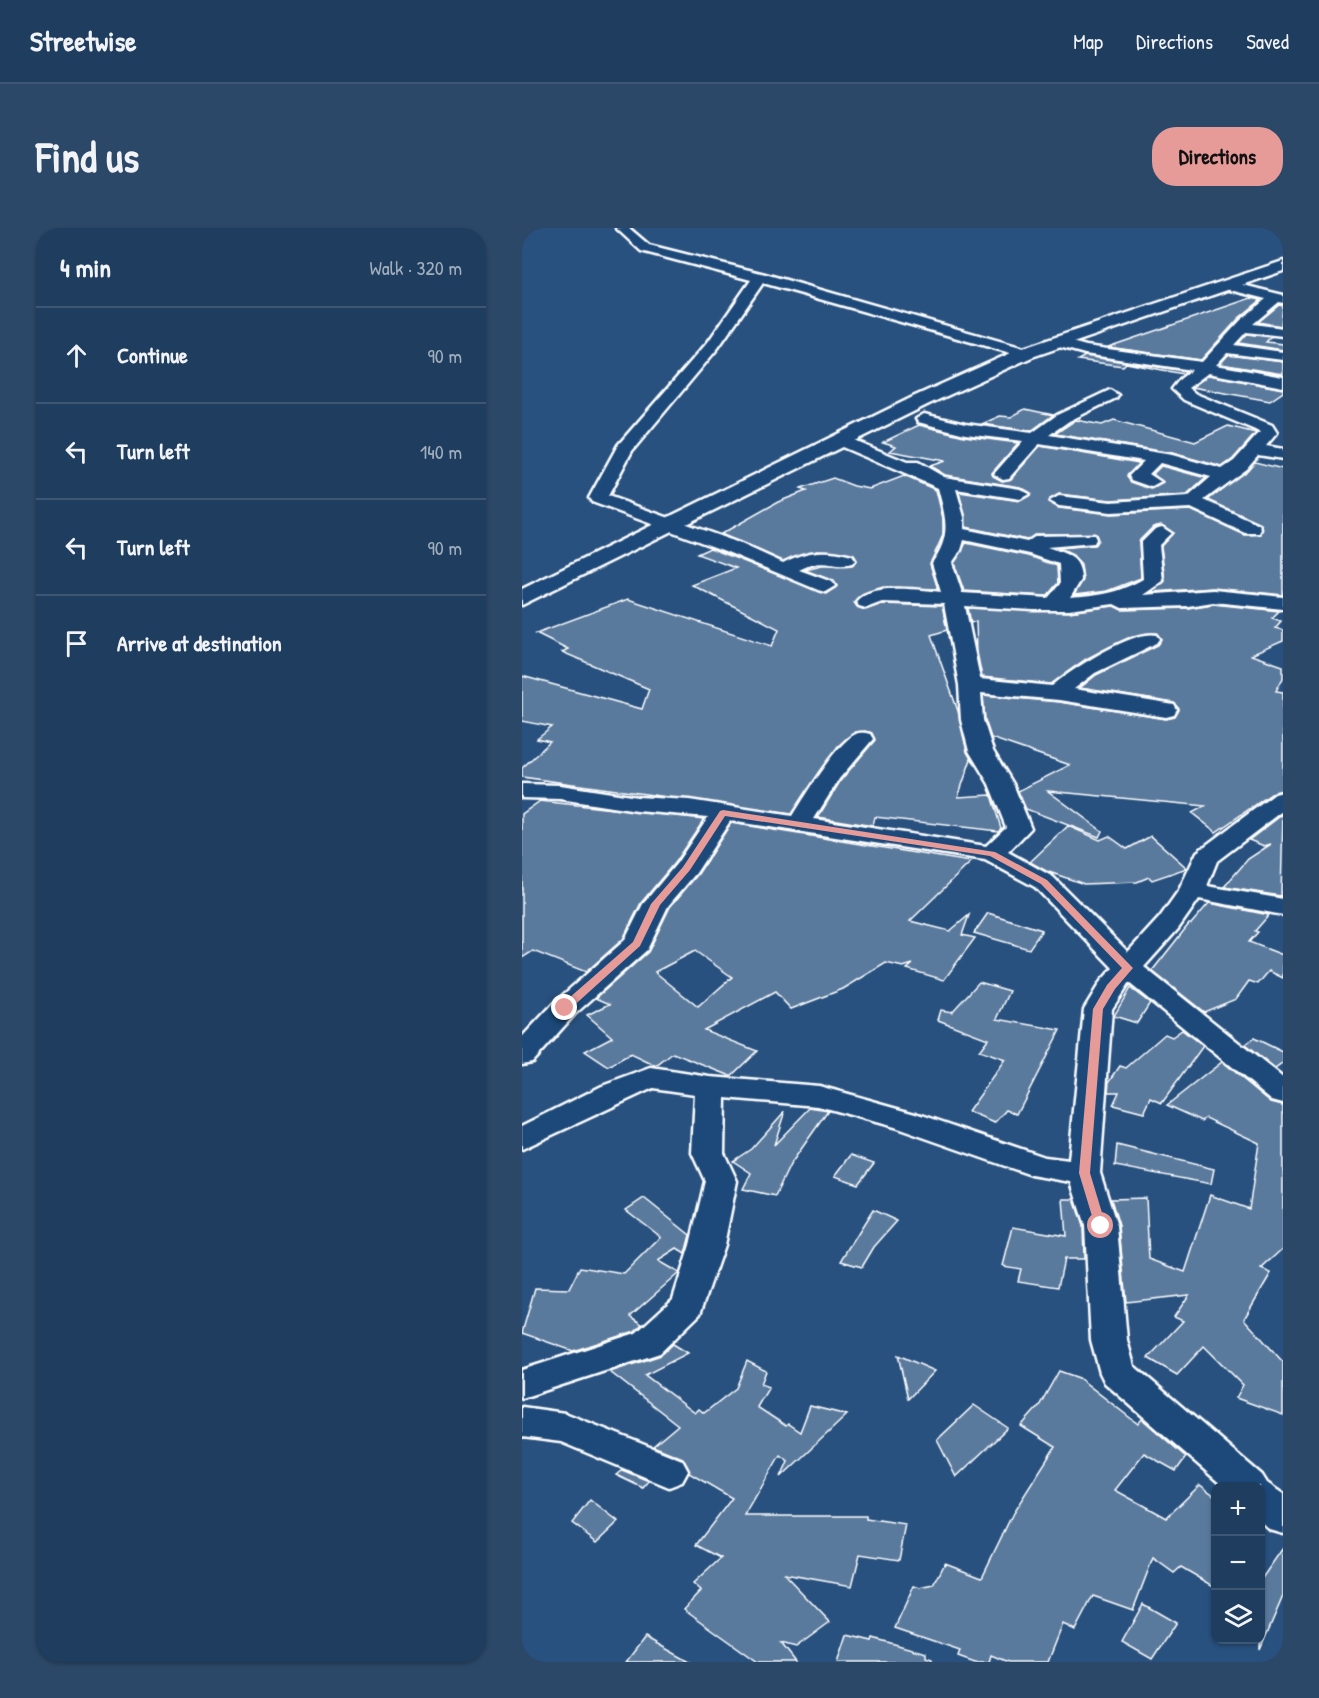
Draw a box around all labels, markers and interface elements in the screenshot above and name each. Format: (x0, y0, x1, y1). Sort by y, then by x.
text: Streetwise (30, 22, 136, 60)
text: Map (1073, 27, 1103, 56)
text: Directions (1136, 27, 1213, 56)
text: Saved (1246, 27, 1289, 56)
button: Directions (1152, 127, 1283, 186)
text: Find us (36, 128, 139, 185)
text: 4 min (60, 250, 111, 285)
text: Walk · 320 m (370, 254, 462, 281)
icon: ahead (60, 339, 93, 372)
text: Continue (117, 340, 188, 370)
text: 90 m (428, 342, 462, 369)
icon: left (60, 435, 93, 468)
text: Turn left (117, 436, 190, 466)
text: 140 m (420, 438, 462, 465)
icon: left (60, 531, 93, 564)
text: Turn left (117, 532, 190, 562)
text: 90 m (428, 534, 462, 561)
icon: arrive (60, 627, 93, 660)
text: Arrive at destination (117, 628, 282, 658)
route end (551, 994, 577, 1020)
route start (1087, 1212, 1113, 1238)
map controls (1211, 1482, 1265, 1644)
button: + (1211, 1482, 1265, 1536)
button: − (1211, 1536, 1265, 1590)
button: layers (1211, 1590, 1265, 1644)

